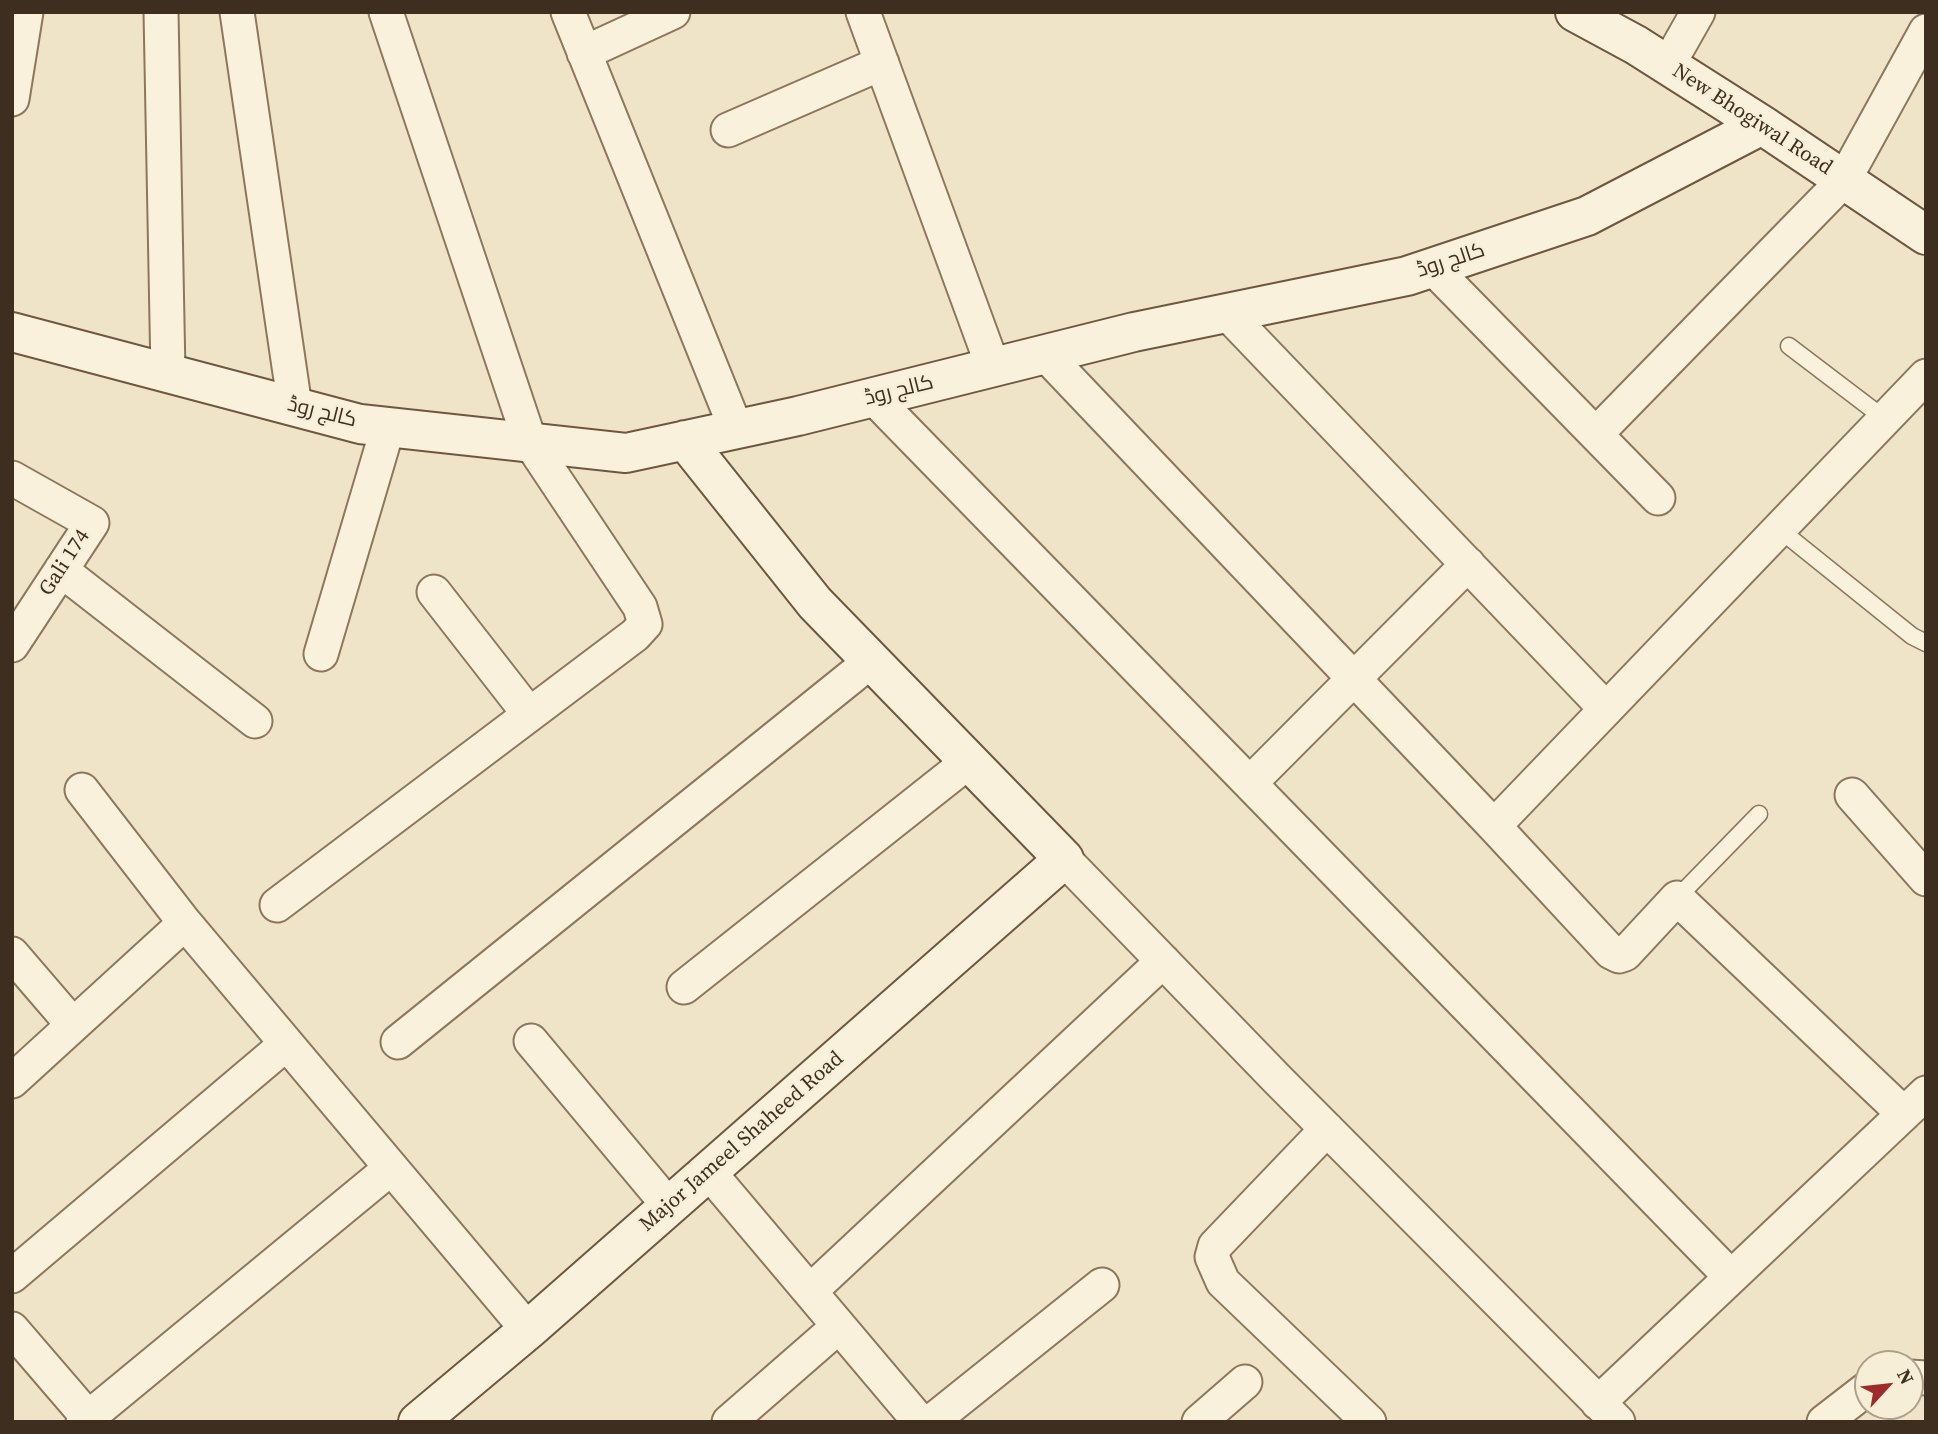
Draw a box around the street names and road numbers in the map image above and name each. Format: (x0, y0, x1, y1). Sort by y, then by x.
street label: New Bhogiwal Road (1667, 59, 1837, 181)
street label: کالج روڈ (1414, 238, 1488, 284)
street label: کالج روڈ (862, 370, 936, 412)
street label: کالج روڈ (285, 392, 359, 434)
street label: Gali 174 (34, 525, 96, 601)
street label: Major Jameel Shaheed Road (635, 1047, 849, 1237)

